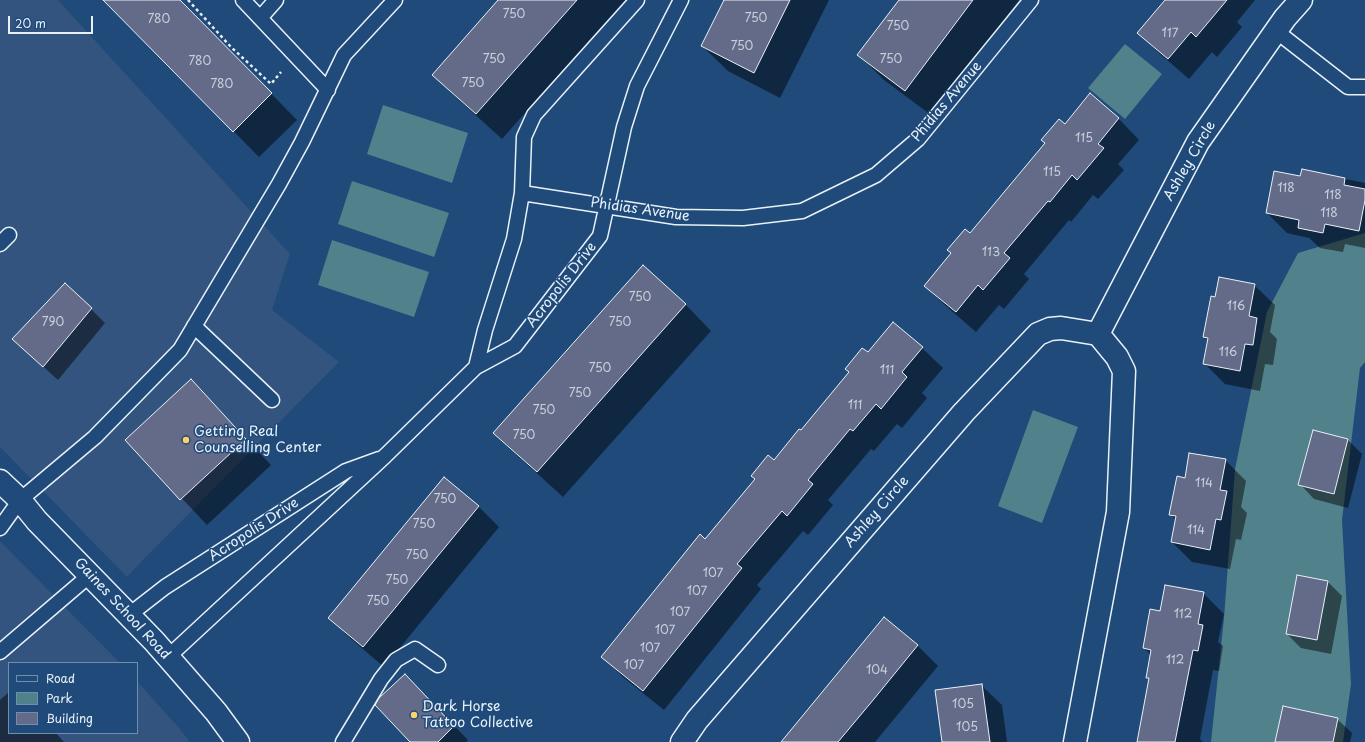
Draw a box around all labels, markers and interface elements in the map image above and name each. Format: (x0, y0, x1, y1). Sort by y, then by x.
scale bar (10, 8, 95, 34)
house number: 750 (503, 8, 525, 22)
house number: 750 (745, 12, 767, 26)
house number: 780 (148, 13, 170, 27)
text: 20 m (15, 14, 46, 32)
house number: 750 (887, 20, 909, 34)
house number: 117 (1162, 27, 1178, 41)
house number: 750 (731, 40, 753, 54)
house number: 750 (483, 53, 505, 67)
house number: 750 (880, 53, 902, 67)
house number: 780 (189, 55, 211, 69)
street label: Phidias Avenue (908, 58, 986, 146)
house number: 750 (462, 77, 484, 91)
house number: 780 (211, 78, 233, 92)
street label: Ashley Circle (1160, 118, 1220, 204)
house number: 115 (1075, 132, 1093, 146)
house number: 115 (1043, 166, 1061, 180)
house number: 118 (1277, 182, 1295, 196)
house number: 118 (1324, 189, 1342, 203)
street label: Phidias Avenue (589, 195, 691, 225)
house number: 118 (1320, 207, 1338, 221)
street label: Acropolis Drive (523, 239, 601, 331)
house number: 113 (982, 246, 1000, 260)
house number: 750 (629, 291, 651, 305)
house number: 116 (1227, 300, 1245, 314)
house number: 790 (42, 316, 64, 330)
house number: 750 (609, 316, 631, 330)
house number: 116 (1219, 346, 1237, 360)
house number: 750 (589, 362, 611, 376)
house number: 111 (880, 364, 894, 378)
house number: 750 (569, 387, 591, 401)
house number: 111 (848, 399, 862, 413)
house number: 750 (533, 404, 555, 418)
place label: Getting Real Counselling Center (194, 424, 321, 456)
house number: 750 (513, 429, 535, 443)
marker: Getting Real Counselling Center (181, 435, 191, 445)
street label: Ashley Circle (841, 473, 913, 551)
house number: 114 (1195, 477, 1213, 491)
house number: 750 (434, 493, 456, 507)
street label: Acropolis Drive (206, 495, 302, 565)
house number: 750 (413, 518, 435, 532)
house number: 114 (1187, 524, 1205, 538)
house number: 750 (406, 549, 428, 563)
street label: Gaines School Road (70, 555, 174, 663)
house number: 107 (703, 567, 723, 581)
house number: 750 (386, 574, 408, 588)
house number: 107 (687, 585, 707, 599)
house number: 750 (367, 595, 389, 609)
house number: 107 (670, 606, 690, 620)
house number: 112 (1174, 608, 1192, 622)
house number: 107 (655, 624, 675, 638)
house number: 107 (640, 642, 660, 656)
house number: 112 (1166, 654, 1184, 668)
house number: 107 (624, 659, 644, 673)
legend (8, 662, 138, 734)
house number: 104 (866, 664, 888, 678)
text: Road (46, 669, 75, 687)
text: Park (46, 689, 73, 707)
house number: 105 (952, 698, 974, 712)
place label: Dark Horse Tattoo Collective (422, 699, 533, 732)
text: Building (46, 709, 93, 727)
marker: Dark Horse Tattoo Collective (409, 710, 419, 720)
house number: 105 (956, 721, 978, 735)

